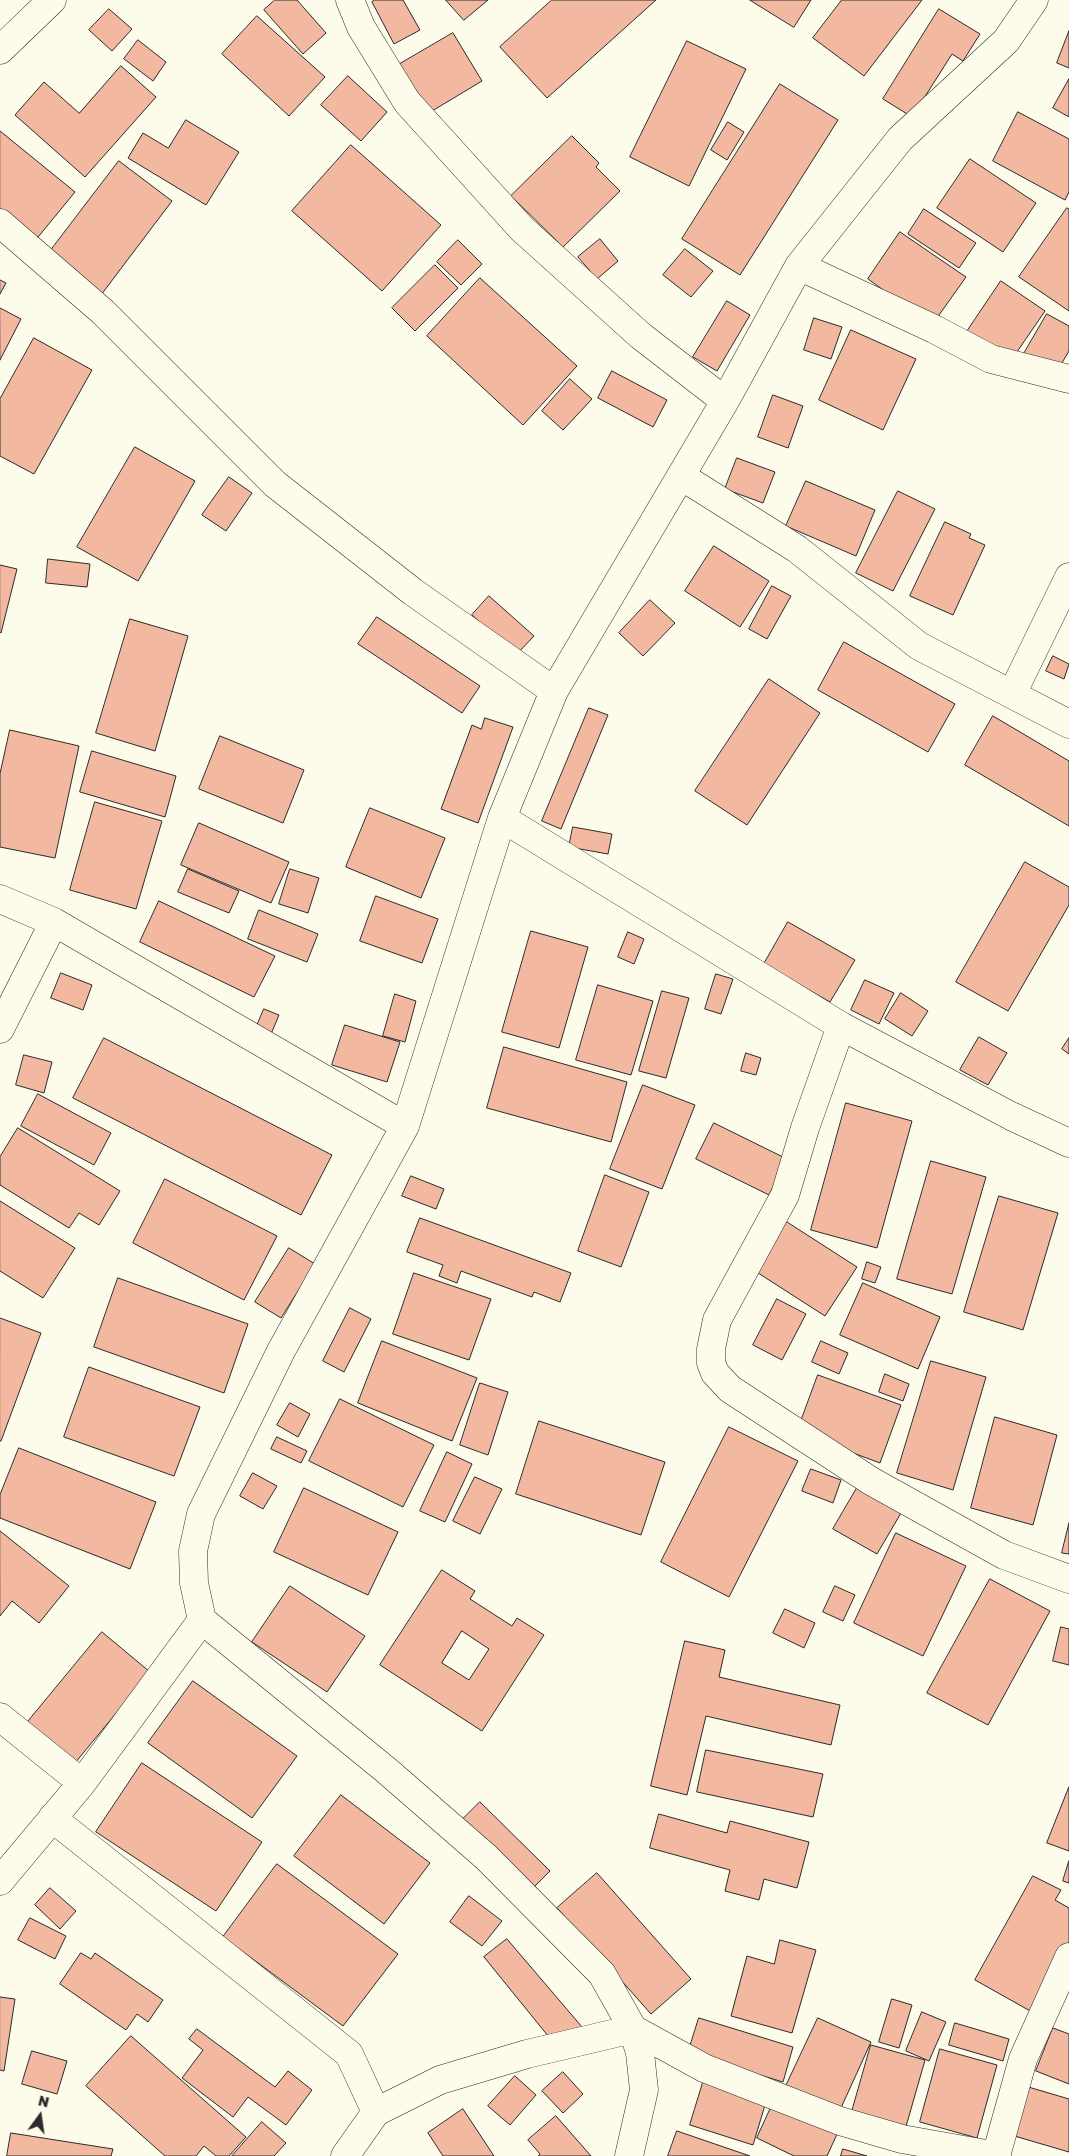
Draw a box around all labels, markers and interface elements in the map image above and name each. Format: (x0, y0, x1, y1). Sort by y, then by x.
north arrow (15, 2091, 65, 2141)
text: N (37, 2091, 51, 2110)

